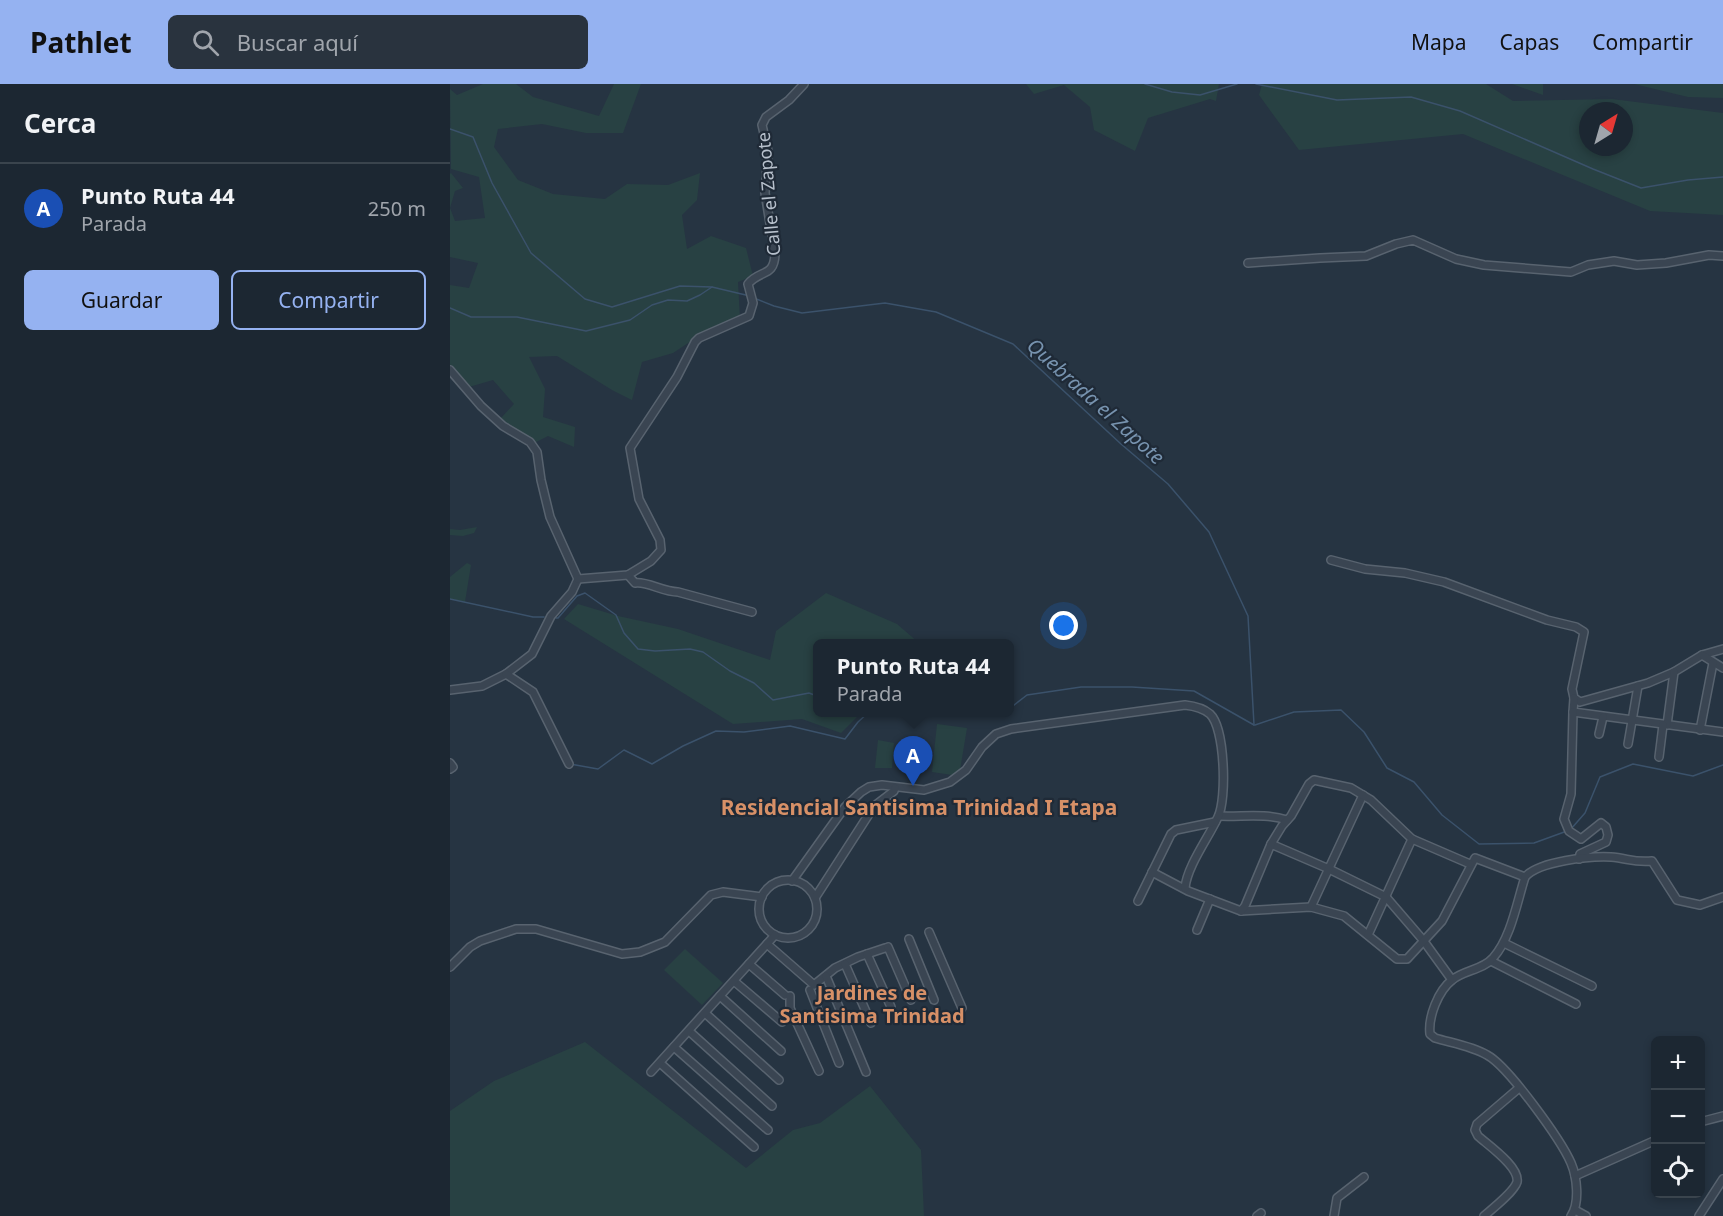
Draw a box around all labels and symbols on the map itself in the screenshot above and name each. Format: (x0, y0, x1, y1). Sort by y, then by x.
north arrow (1579, 102, 1633, 156)
street label: Calle el Zapote (751, 131, 785, 257)
water label: Quebrada el Zapote (1021, 332, 1171, 470)
your location (1049, 611, 1078, 640)
pin: A (894, 736, 932, 786)
district label: Residencial Santisima Trinidad I Etapa (721, 793, 1117, 821)
district label: Jardines de Santisima Trinidad (779, 979, 965, 1029)

